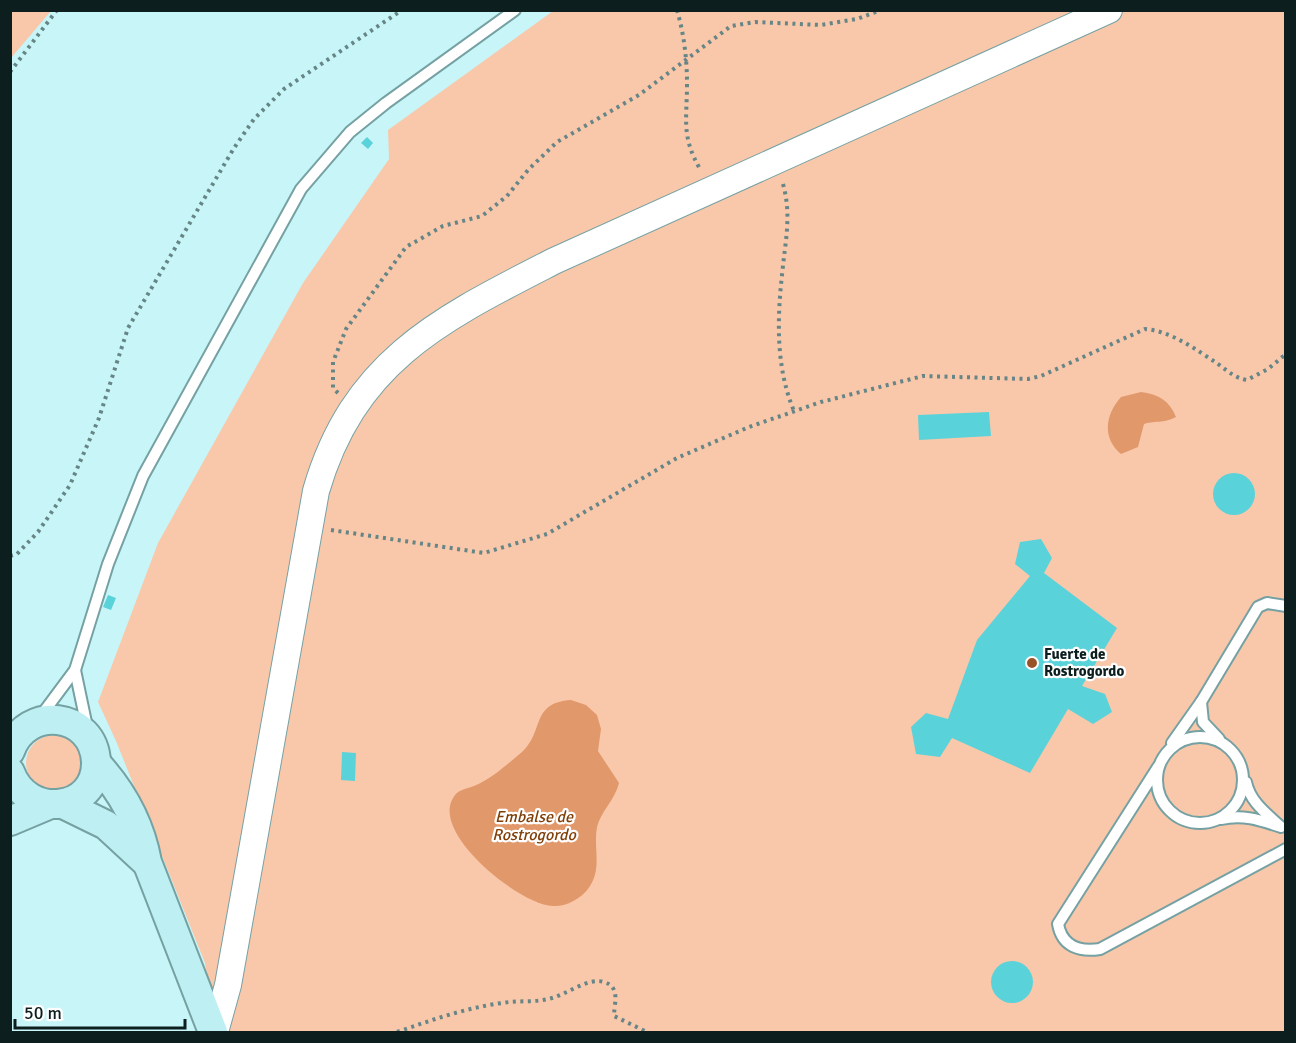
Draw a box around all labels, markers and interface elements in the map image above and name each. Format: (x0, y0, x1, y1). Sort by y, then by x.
place label: Fuerte de Rostrogordo (1044, 645, 1124, 680)
marker: Fuerte de Rostrogordo (1025, 656, 1039, 670)
water label: Embalse de Rostrogordo (492, 807, 576, 845)
scale bar (15, 992, 184, 1030)
text: 50 m (24, 1002, 62, 1024)

